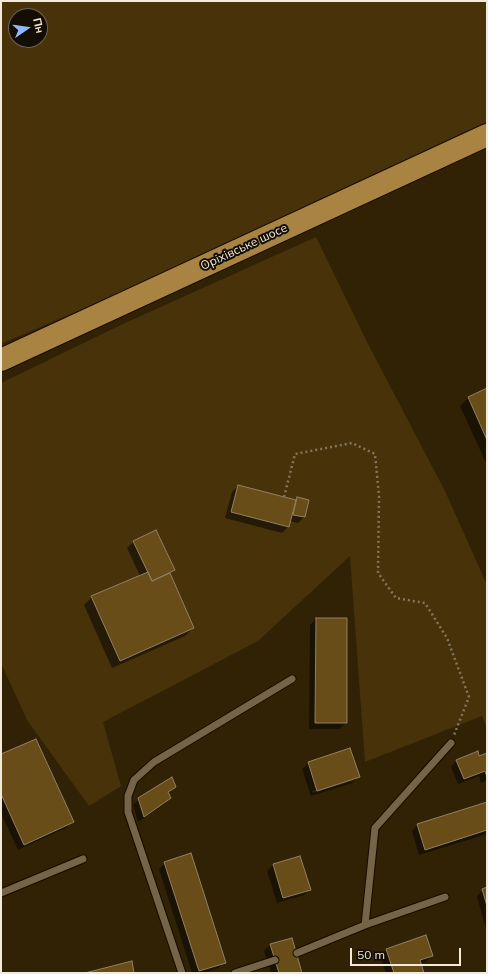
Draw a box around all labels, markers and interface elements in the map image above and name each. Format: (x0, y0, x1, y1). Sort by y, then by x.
north arrow (8, 8, 48, 48)
text: Пн (30, 16, 47, 35)
street label: Оріхівське шосе (198, 221, 290, 273)
scale bar (352, 940, 463, 966)
text: 50 m (357, 947, 385, 962)

